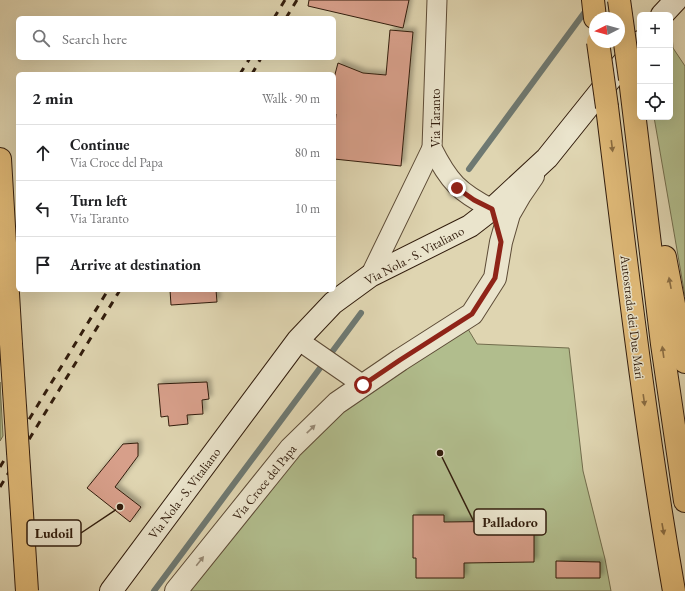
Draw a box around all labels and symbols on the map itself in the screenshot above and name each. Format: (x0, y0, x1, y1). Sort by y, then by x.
north arrow (589, 12, 625, 48)
street label: Via Taranto (427, 89, 444, 147)
one-way arrow (609, 140, 615, 152)
route end (448, 179, 466, 197)
street label: Via Nola - S. Vitaliano (361, 222, 467, 289)
street label: Autostrada dei Due Mari (616, 253, 649, 380)
one-way arrow (667, 276, 673, 289)
one-way arrow (660, 346, 666, 358)
route start (354, 376, 372, 394)
one-way arrow (641, 394, 647, 406)
one-way arrow (306, 424, 316, 434)
street label: Via Croce del Papa (229, 440, 301, 524)
street label: Via Nola - S. Vitaliano (144, 444, 224, 543)
callout: Palladoro (474, 509, 546, 535)
text: Palladoro (482, 513, 538, 531)
callout: Ludoil (27, 520, 81, 546)
one-way arrow (660, 522, 666, 535)
text: Ludoil (35, 524, 73, 542)
one-way arrow (196, 555, 205, 566)

